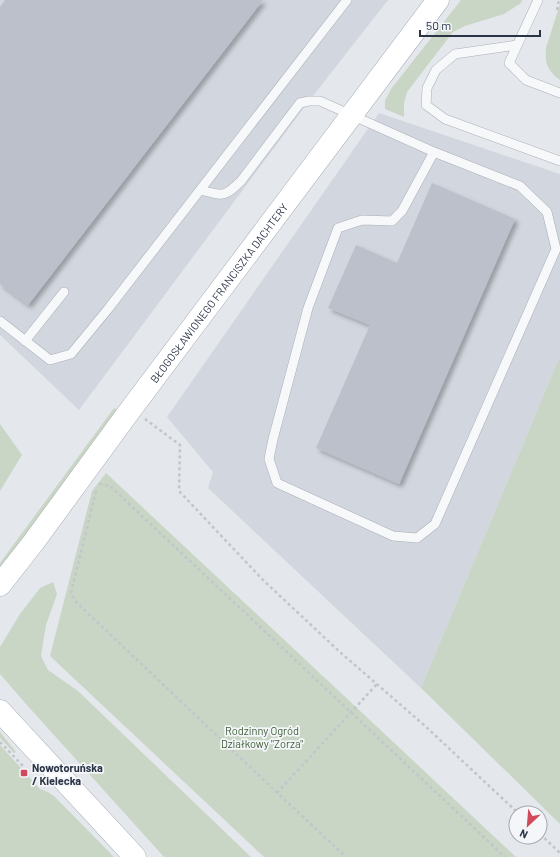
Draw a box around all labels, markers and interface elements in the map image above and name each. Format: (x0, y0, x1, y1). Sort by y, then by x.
scale bar (420, 12, 540, 38)
text: 50 m (426, 18, 451, 32)
street label: BŁOGOSŁAWIONEGO FRANCISZKA DACHTERY (147, 200, 290, 385)
park label: Rodzinny Ogród Działkowy "Zorza" (221, 724, 303, 750)
place label: Nowotoruńska / Kielecka (32, 761, 103, 787)
marker: Nowotoruńska / Kielecka (19, 768, 29, 778)
north arrow (508, 805, 548, 845)
text: N (517, 827, 530, 842)

